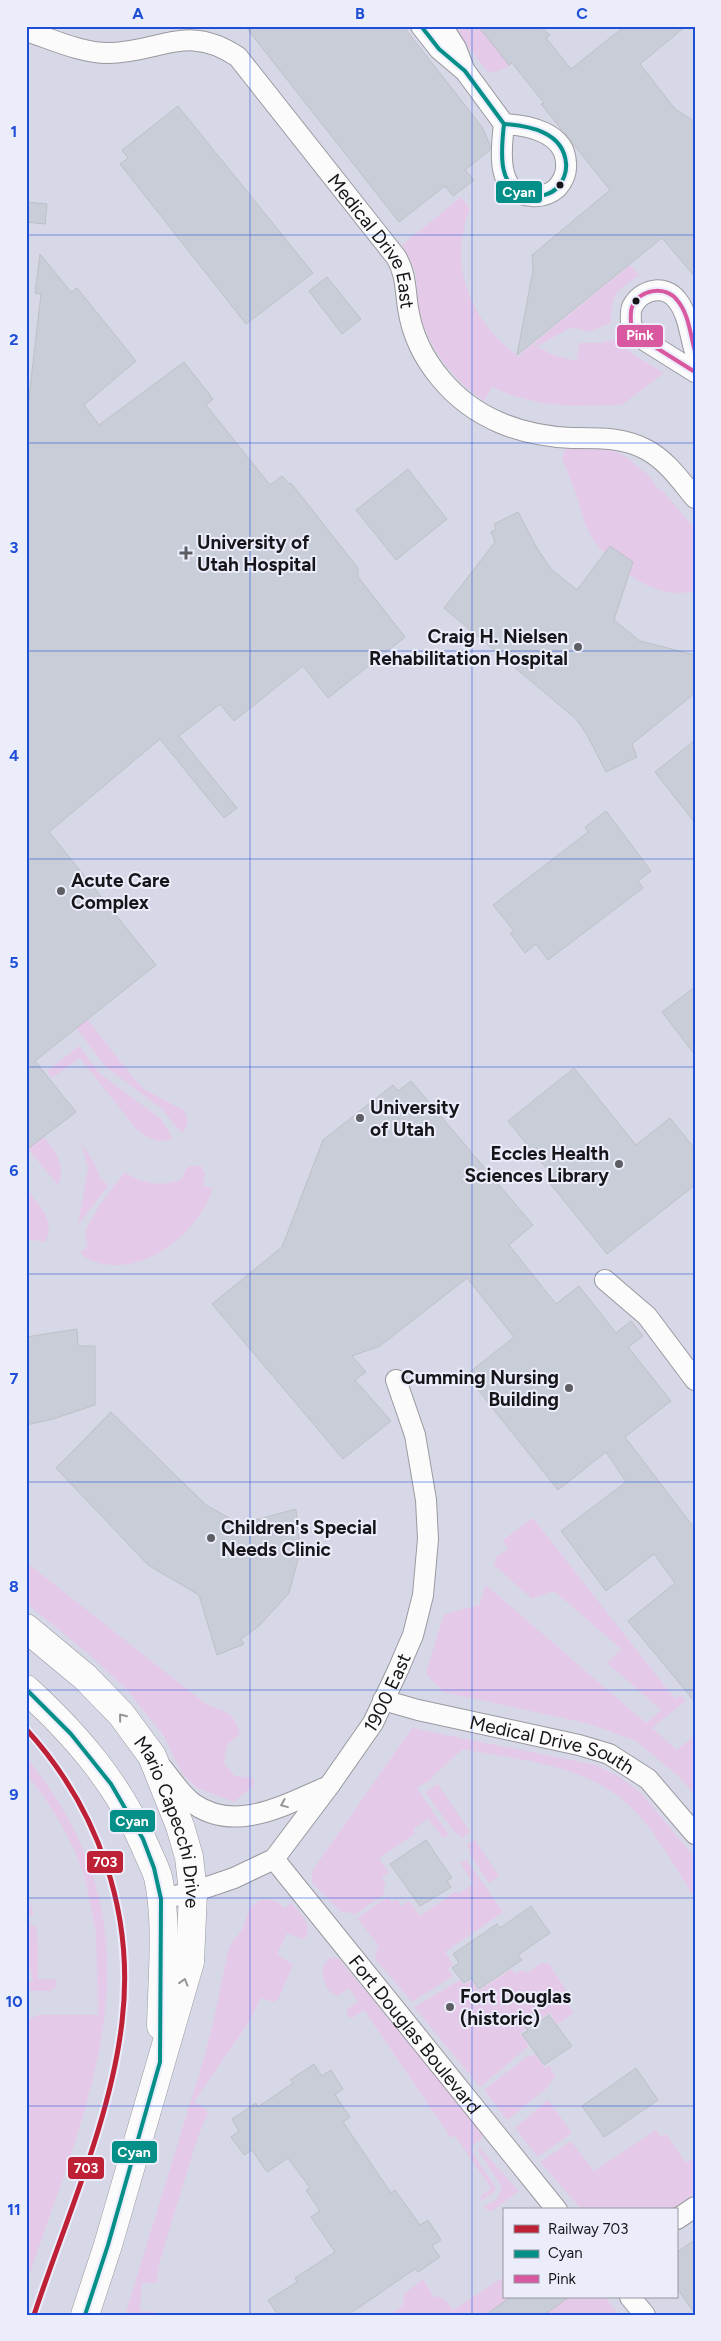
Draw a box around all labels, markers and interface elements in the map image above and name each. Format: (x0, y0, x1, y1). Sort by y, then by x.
text: A (132, 4, 144, 23)
text: B (355, 4, 365, 23)
text: C (576, 4, 588, 23)
text: 1 (11, 122, 17, 141)
street label: Medical Drive East (323, 169, 419, 310)
line badge: Cyan (495, 180, 543, 204)
unlabelled marker (555, 180, 565, 190)
text: Cyan (502, 184, 536, 201)
unlabelled marker (631, 296, 641, 306)
line badge: Pink (616, 324, 664, 348)
text: Pink (626, 327, 654, 344)
text: 2 (9, 330, 19, 349)
place label: University of Utah Hospital (197, 531, 316, 576)
text: 3 (10, 538, 19, 557)
marker: University of Utah Hospital (179, 546, 193, 560)
place label: Craig H. Nielsen Rehabilitation Hospital (369, 625, 568, 670)
marker: Craig H. Nielsen Rehabilitation Hospital (572, 641, 584, 653)
text: 4 (9, 746, 19, 765)
place label: Acute Care Complex (71, 869, 170, 914)
marker: Acute Care Complex (55, 885, 67, 897)
text: 5 (9, 953, 19, 972)
place label: University of Utah (370, 1096, 460, 1141)
marker: University of Utah (354, 1112, 366, 1124)
place label: Eccles Health Sciences Library (465, 1142, 609, 1187)
marker: Eccles Health Sciences Library (613, 1158, 625, 1170)
text: 6 (9, 1161, 19, 1180)
place label: Cumming Nursing Building (401, 1366, 559, 1411)
text: 7 (10, 1369, 19, 1388)
marker: Cumming Nursing Building (563, 1382, 575, 1394)
place label: Children's Special Needs Clinic (221, 1516, 377, 1561)
marker: Children's Special Needs Clinic (205, 1532, 217, 1544)
text: 8 (9, 1577, 19, 1596)
street label: 1900 East (358, 1650, 415, 1737)
street label: Medical Drive South (468, 1710, 639, 1779)
one-way arrow (119, 1713, 128, 1722)
street label: Mario Capecchi Drive (129, 1731, 205, 1909)
text: 9 (9, 1785, 19, 1804)
one-way arrow (280, 1798, 289, 1809)
line badge: Cyan (109, 1809, 156, 1833)
text: Cyan (115, 1813, 149, 1830)
line badge: 703 (86, 1850, 124, 1874)
text: 703 (93, 1854, 118, 1871)
street label: Fort Douglas Boulevard (344, 1950, 486, 2118)
one-way arrow (178, 1978, 188, 1986)
place label: Fort Douglas (historic) (460, 1985, 571, 2030)
text: 10 (5, 1992, 23, 2011)
marker: Fort Douglas (historic) (444, 2001, 456, 2013)
line badge: Cyan (111, 2140, 158, 2164)
text: Cyan (117, 2144, 151, 2161)
line badge: 703 (67, 2156, 105, 2180)
text: 703 (74, 2160, 99, 2177)
text: 11 (7, 2200, 21, 2219)
legend (503, 2208, 678, 2298)
text: Railway 703 (548, 2220, 628, 2238)
text: Cyan (548, 2244, 583, 2262)
text: Pink (548, 2270, 577, 2288)

